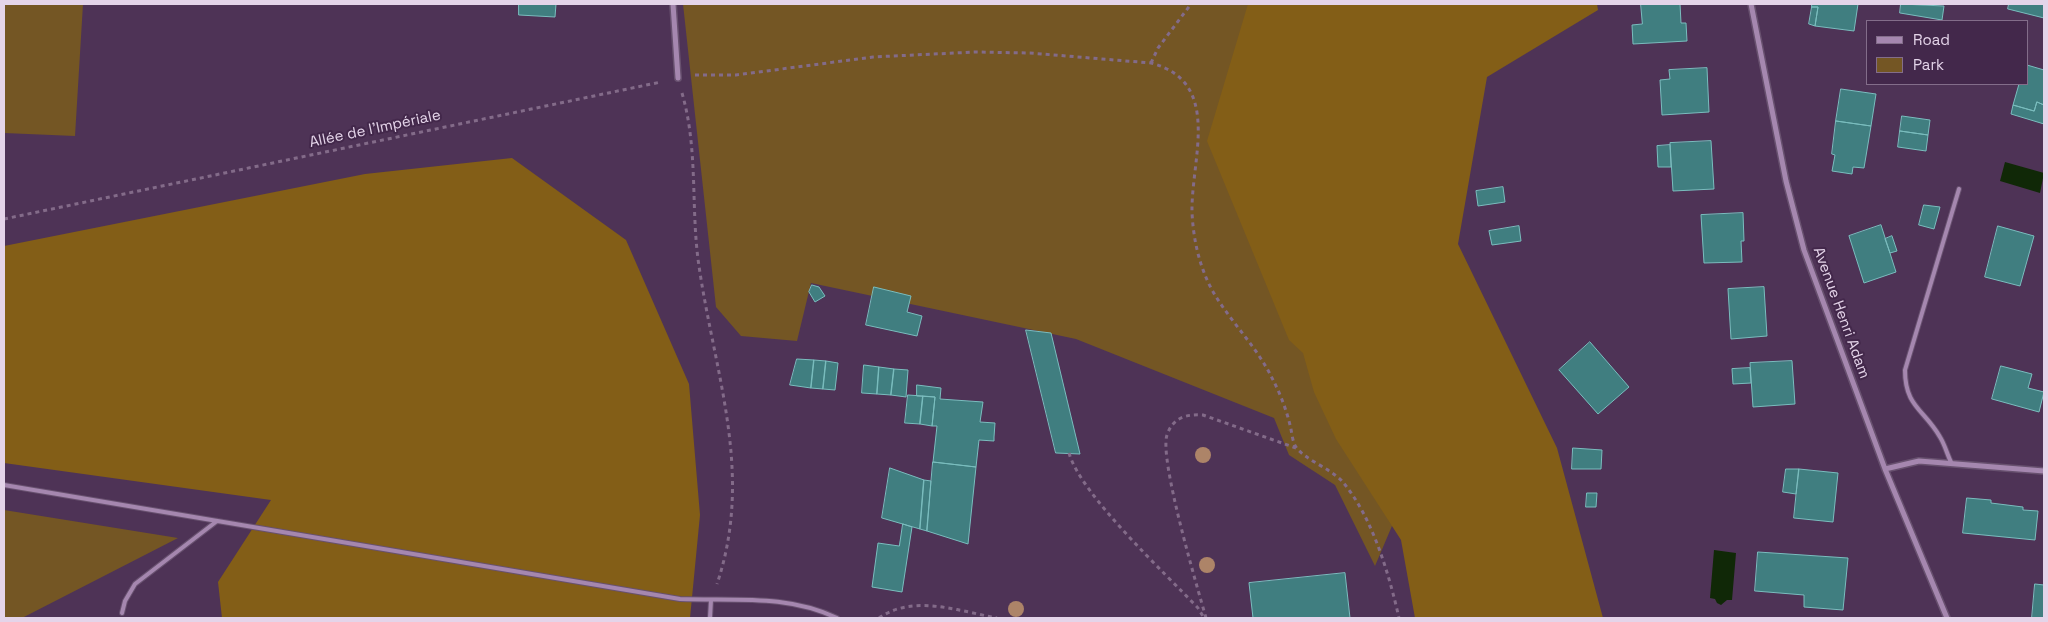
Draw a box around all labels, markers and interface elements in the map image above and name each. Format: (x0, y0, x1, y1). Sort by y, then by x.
legend (1866, 20, 2028, 85)
text: Road (1913, 30, 1950, 49)
text: Park (1913, 55, 1944, 74)
street label: Allée de l'Impériale (308, 106, 442, 152)
street label: Avenue Henri Adam (1809, 245, 1873, 381)

